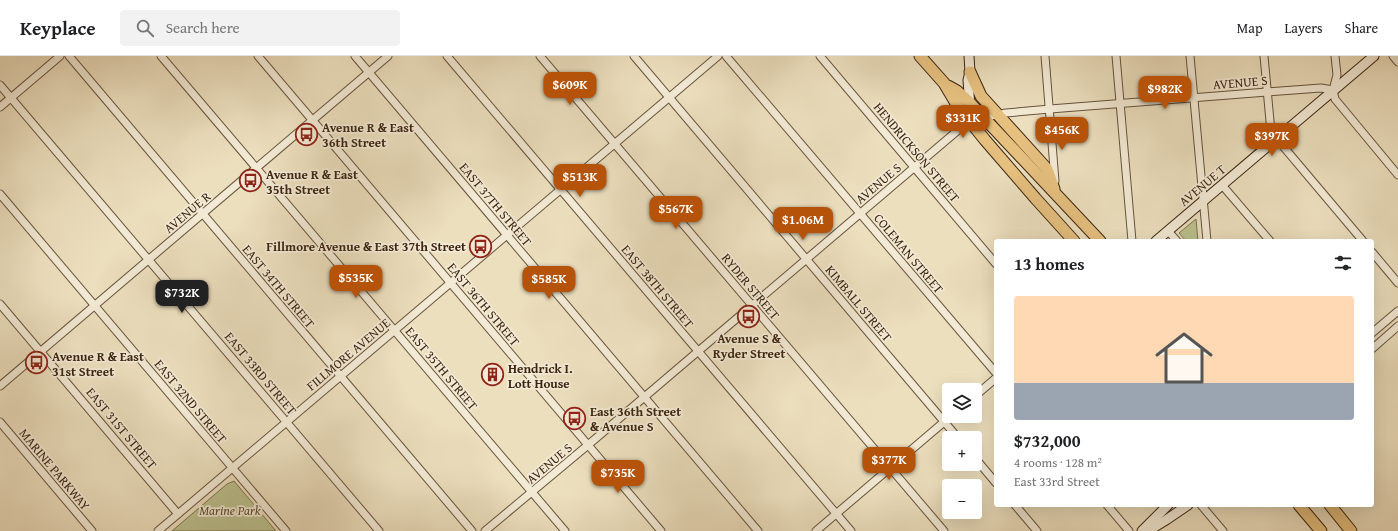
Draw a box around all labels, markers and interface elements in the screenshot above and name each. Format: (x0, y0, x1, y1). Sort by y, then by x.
search box (120, 10, 400, 46)
text: Keyplace (20, 14, 96, 42)
icon: search (134, 17, 156, 39)
text: Search here (166, 17, 240, 38)
text: Map (1237, 18, 1263, 38)
text: Layers (1285, 18, 1323, 38)
text: Share (1345, 18, 1378, 38)
street label: AVENUE S (1212, 71, 1268, 94)
pin: $609K (542, 72, 598, 106)
text: $609K (552, 75, 588, 94)
pin: $982K (1137, 76, 1193, 110)
text: $982K (1147, 79, 1183, 98)
street label: HENDRICKSON STREET (869, 98, 965, 207)
pin: $331K (935, 105, 991, 139)
text: $331K (945, 108, 981, 127)
pin: $456K (1034, 117, 1090, 151)
place label: Avenue R & East 36th Street (322, 118, 414, 152)
text: $456K (1044, 120, 1080, 139)
bus stop icon: Avenue R & East 36th Street (293, 121, 319, 147)
pin: $397K (1244, 123, 1300, 157)
text: $397K (1254, 126, 1290, 145)
street label: EAST 37TH STREET (455, 158, 537, 251)
street label: AVENUE S (851, 158, 905, 208)
street label: AVENUE T (1175, 160, 1230, 211)
pin: $513K (552, 164, 608, 198)
place label: Avenue R & East 35th Street (266, 165, 358, 199)
text: $513K (562, 167, 598, 186)
bus stop icon: Avenue R & East 35th Street (237, 168, 263, 194)
street label: AVENUE R (160, 187, 215, 238)
pin: $567K (648, 196, 704, 230)
text: $567K (658, 199, 694, 218)
pin: $1.06M (770, 207, 836, 241)
street label: COLEMAN STREET (869, 209, 948, 298)
text: $1.06M (782, 210, 824, 229)
bus stop icon: Fillmore Avenue & East 37th Street (468, 233, 494, 259)
place label: Fillmore Avenue & East 37th Street (266, 237, 466, 256)
street label: EAST 34TH STREET (238, 240, 320, 333)
street label: EAST 38TH STREET (617, 240, 699, 333)
street label: RYDER STREET (717, 249, 785, 324)
text: 13 homes (1014, 251, 1085, 276)
icon: filters (1332, 252, 1354, 274)
street label: EAST 36TH STREET (443, 258, 525, 351)
street label: KIMBALL STREET (821, 261, 897, 346)
pin: $535K (328, 265, 384, 299)
pin: $585K (521, 266, 577, 300)
text: $535K (338, 268, 374, 287)
text: $585K (531, 269, 567, 288)
pin: $732K (154, 280, 210, 314)
text: $732K (164, 283, 200, 302)
bus stop icon: Avenue S & Ryder Street (736, 303, 762, 329)
street label: FILLMORE AVENUE (302, 313, 395, 395)
street label: EAST 35TH STREET (401, 322, 483, 415)
icon: home (1148, 322, 1220, 394)
street label: EAST 33RD STREET (220, 328, 302, 420)
place label: Avenue S & Ryder Street (713, 329, 785, 363)
place label: Avenue R & East 31st Street (52, 347, 144, 381)
bus stop icon: Avenue R & East 31st Street (24, 350, 50, 376)
street label: EAST 32ND STREET (150, 355, 232, 448)
place label: Hendrick I. Lott House (508, 359, 573, 393)
building icon: Hendrick I. Lott House (480, 362, 506, 388)
street label: EAST 31ST STREET (82, 383, 162, 474)
map controls (942, 383, 982, 519)
button: layers (942, 383, 982, 423)
place label: East 36th Street & Avenue S (590, 402, 681, 436)
bus stop icon: East 36th Street & Avenue S (561, 405, 587, 431)
street label: MARINE PARKWAY (15, 424, 95, 515)
text: $732,000 (1014, 428, 1080, 453)
button: + (942, 431, 982, 471)
street label: AVENUE S (522, 438, 576, 488)
pin: $377K (861, 447, 917, 481)
text: $377K (871, 450, 907, 469)
text: 4 rooms · 128 m² (1014, 453, 1102, 472)
pin: $735K (590, 460, 646, 494)
text: $735K (600, 463, 636, 482)
text: East 33rd Street (1014, 472, 1100, 491)
button: − (942, 479, 982, 519)
park label: Marine Park (199, 501, 261, 520)

